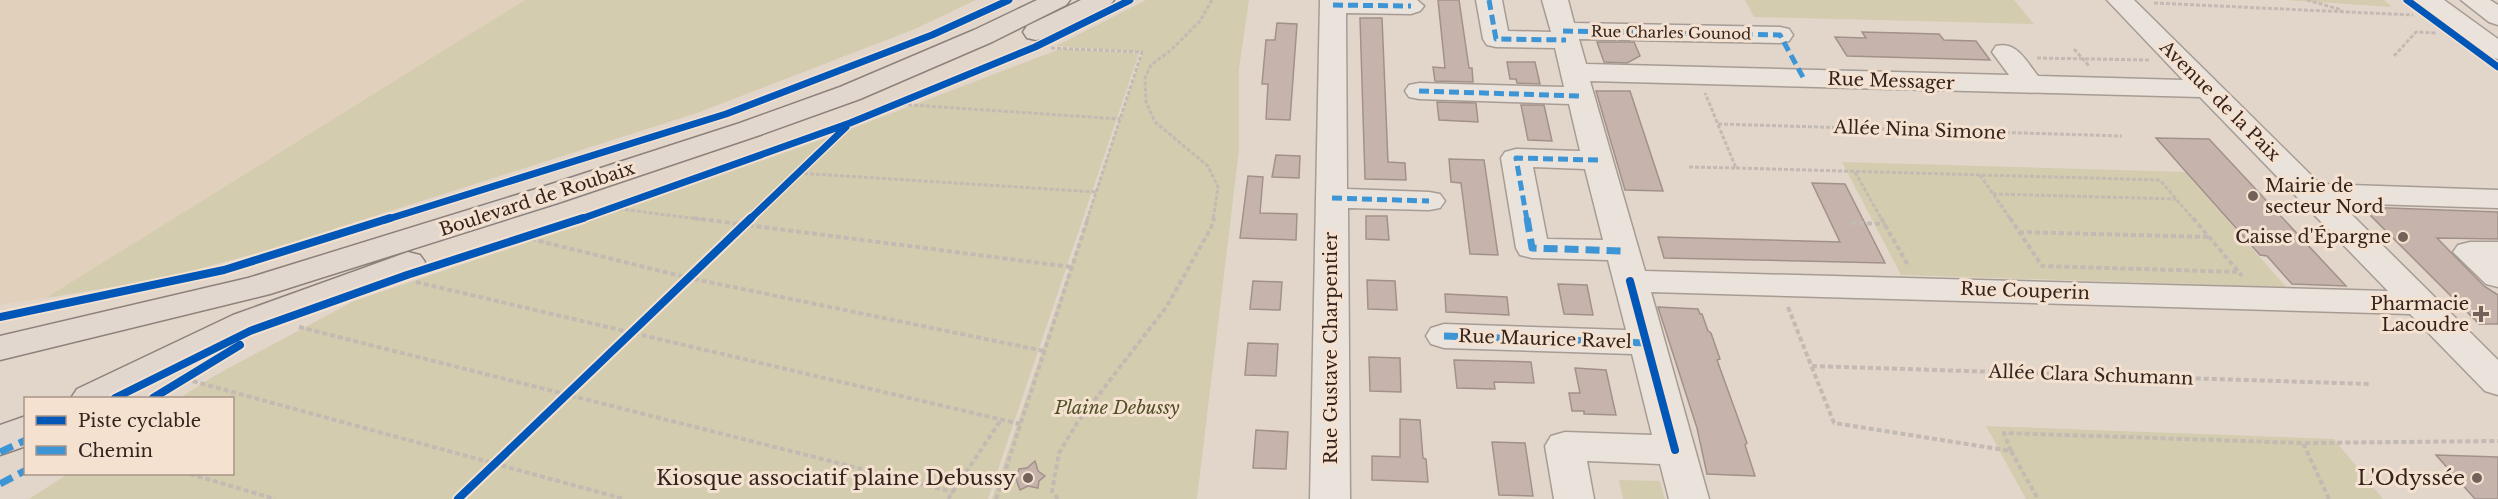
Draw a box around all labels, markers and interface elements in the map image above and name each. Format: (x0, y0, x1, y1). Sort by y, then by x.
street label: Rue Charles Gounod (1591, 22, 1751, 43)
street label: Avenue de la Paix (2154, 35, 2285, 166)
street label: Rue Messager (1827, 68, 1955, 94)
street label: Allée Nina Simone (1832, 116, 2007, 144)
street label: Boulevard de Roubaix (436, 157, 638, 241)
place label: Mairie de secteur Nord (2265, 175, 2384, 218)
marker: Mairie de secteur Nord (2246, 189, 2260, 203)
place label: Caisse d'Épargne (2235, 225, 2391, 248)
marker: Caisse d'Épargne (2396, 230, 2410, 244)
street label: Rue Gustave Charpentier (1320, 231, 1342, 464)
street label: Rue Couperin (1960, 278, 2090, 304)
place label: Pharmacie Lacoudre (2370, 293, 2469, 336)
marker: Pharmacie Lacoudre (2474, 307, 2488, 321)
street label: Rue Maurice Ravel (1458, 325, 1632, 353)
street label: Allée Clara Schumann (1987, 360, 2194, 390)
legend (24, 397, 234, 475)
park label: Plaine Debussy (1054, 397, 1180, 419)
text: Piste cyclable (78, 410, 201, 432)
text: Chemin (78, 440, 153, 462)
place label: Kiosque associatif plaine Debussy (656, 465, 1017, 491)
place label: L'Odyssée (2357, 465, 2465, 491)
marker: Kiosque associatif plaine Debussy (1021, 471, 1035, 485)
marker: L'Odyssée (2470, 471, 2484, 485)

